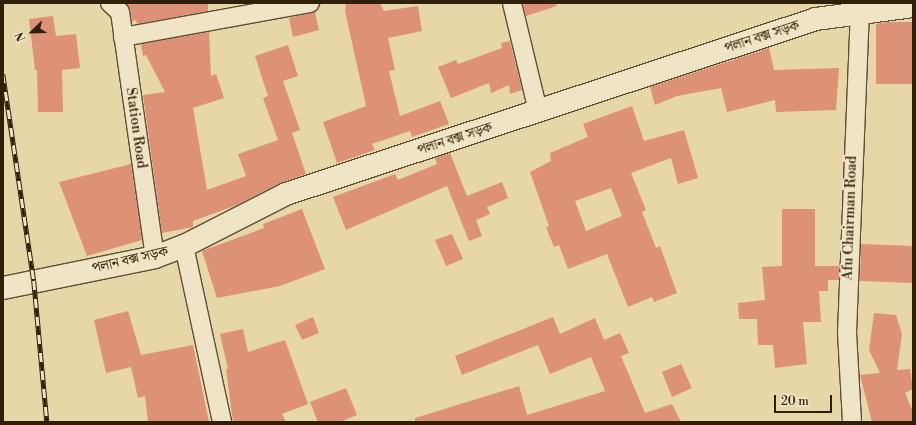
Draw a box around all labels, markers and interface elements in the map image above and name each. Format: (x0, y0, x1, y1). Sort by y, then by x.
north arrow (12, 12, 52, 52)
street label: পলান বক্স সড়ক (722, 17, 802, 57)
text: N (13, 30, 29, 43)
street label: Station Road (122, 87, 150, 169)
street label: পলান বক্স সড়ক (415, 119, 495, 159)
street label: Afu Chairman Road (839, 155, 861, 281)
street label: পলান বক্স সড়ক (90, 243, 170, 277)
scale bar (776, 387, 834, 413)
text: 20 m (781, 394, 809, 409)

